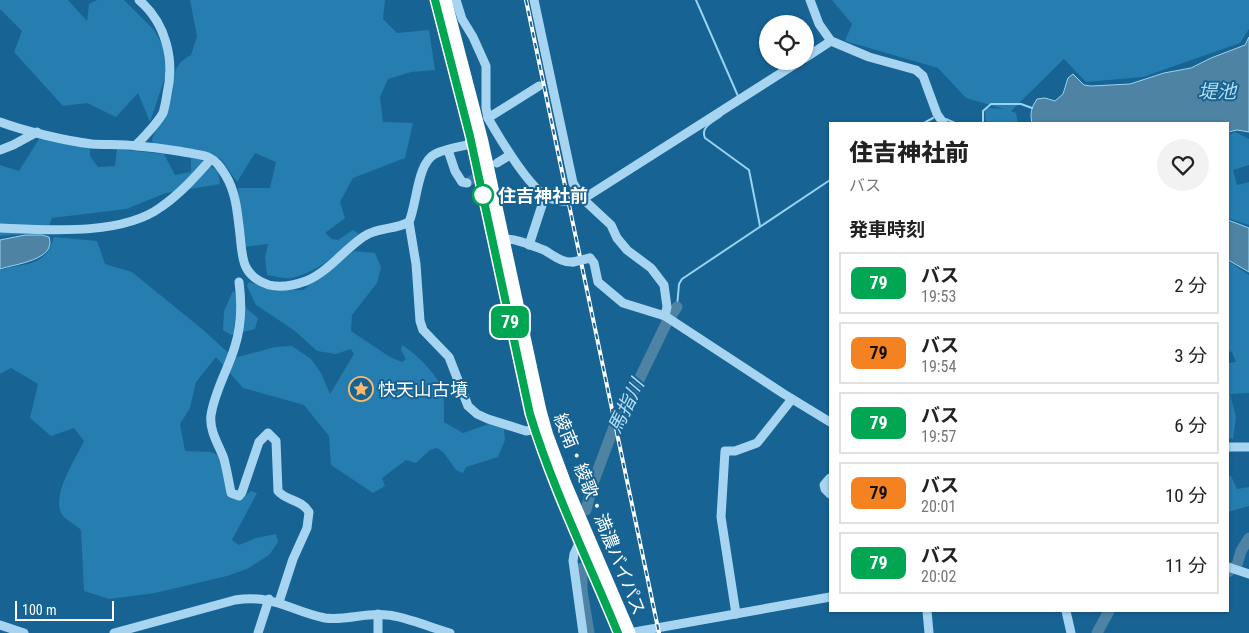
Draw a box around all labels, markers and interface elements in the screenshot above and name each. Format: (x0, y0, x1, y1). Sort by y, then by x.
map controls (759, 15, 814, 70)
button: locate (759, 15, 814, 70)
water label: 堤池 (1198, 80, 1238, 103)
text: 住吉神社前 (849, 139, 969, 167)
button: heart (1157, 139, 1209, 191)
text: バス (849, 176, 881, 195)
marker: 住吉神社前 (472, 184, 494, 206)
place label: 住吉神社前 (498, 185, 588, 206)
text: 発車時刻 (849, 218, 925, 241)
text: バス (921, 264, 959, 287)
text: 79 (869, 272, 888, 293)
text: 2 分 (1174, 274, 1207, 297)
text: 19:53 (921, 287, 956, 306)
line badge: 79 (488, 306, 532, 338)
text: 79 (501, 311, 519, 332)
text: バス (921, 334, 959, 357)
text: 79 (869, 342, 888, 363)
text: 3 分 (1174, 344, 1207, 367)
text: 19:54 (921, 357, 956, 376)
water label: 馬指川 (603, 374, 650, 437)
place icon: 快天山古墳 (348, 376, 374, 402)
place label: 快天山古墳 (378, 379, 468, 400)
text: バス (921, 404, 959, 427)
street label: 綾南・綾歌・満濃バイパス (550, 410, 650, 618)
text: 79 (869, 412, 888, 433)
text: 6 分 (1174, 414, 1207, 437)
text: 19:57 (921, 427, 956, 446)
text: バス (921, 474, 959, 497)
text: 79 (869, 482, 888, 503)
text: 10 分 (1165, 484, 1207, 507)
text: 20:01 (921, 497, 956, 516)
text: バス (921, 544, 959, 567)
text: 79 (869, 552, 888, 573)
text: 11 分 (1165, 554, 1207, 577)
text: 20:02 (921, 567, 956, 586)
scale bar (15, 598, 114, 621)
text: 100 m (22, 602, 57, 618)

